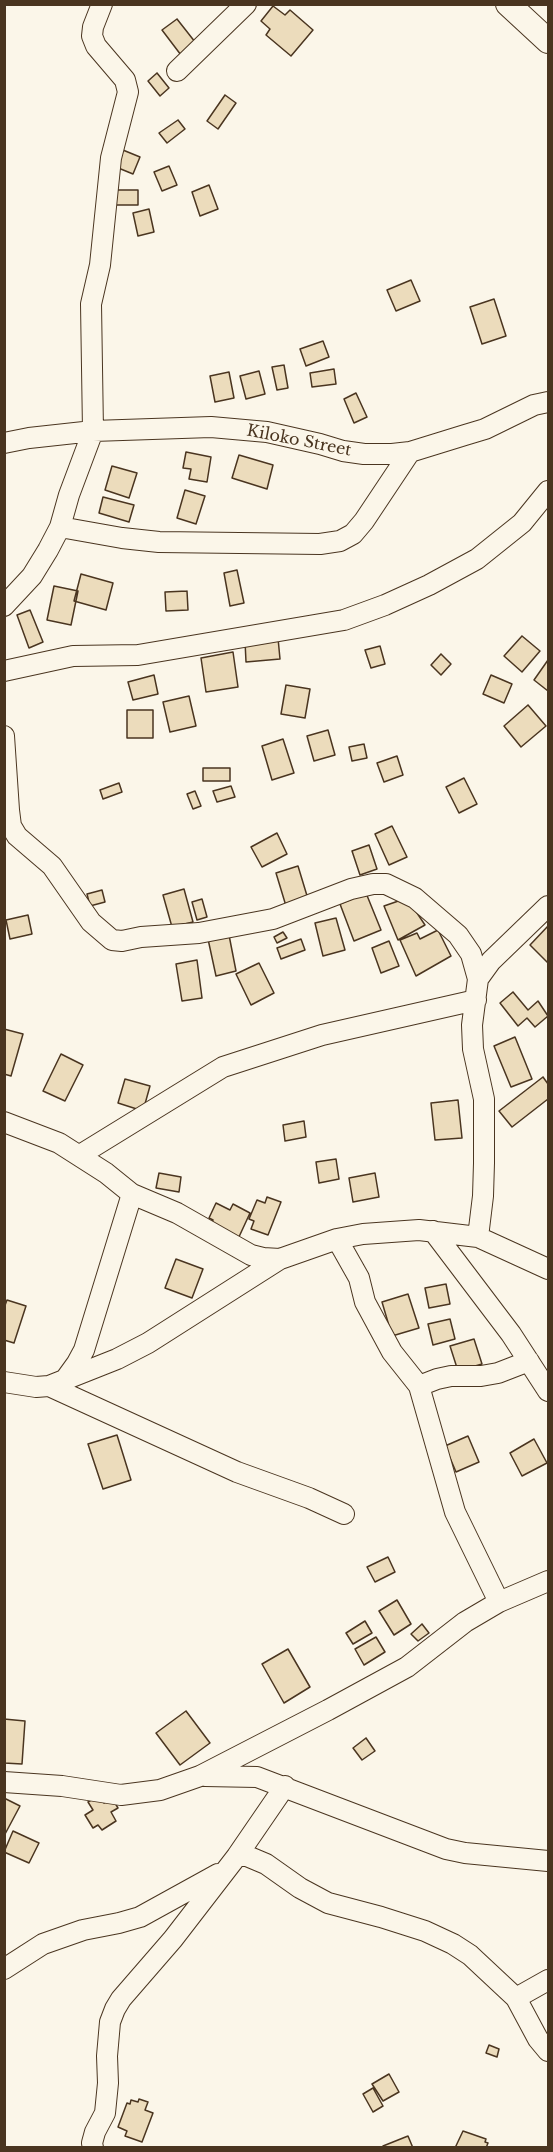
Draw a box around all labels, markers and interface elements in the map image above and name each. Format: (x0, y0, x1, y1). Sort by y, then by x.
street label: Kiloko Street (245, 421, 353, 461)

